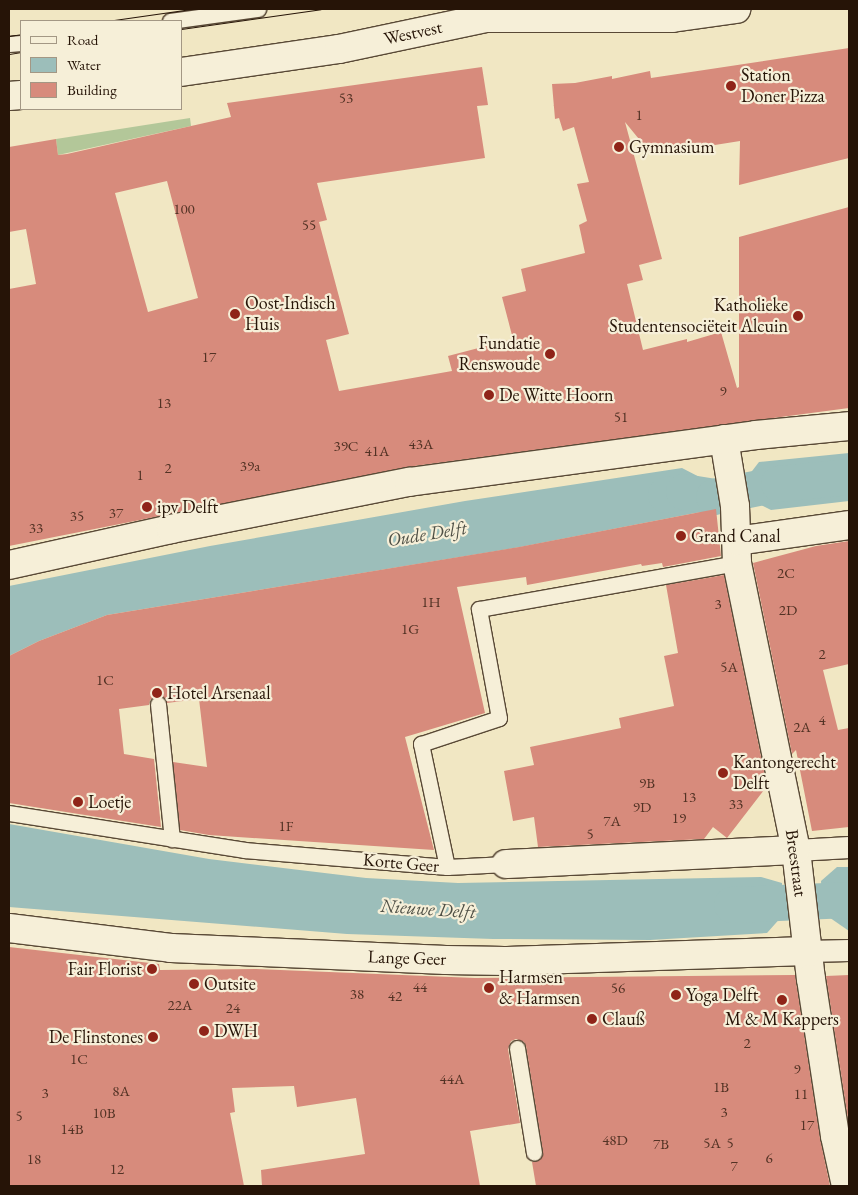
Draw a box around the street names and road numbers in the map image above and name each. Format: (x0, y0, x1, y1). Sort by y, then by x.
street label: Westvest (382, 16, 444, 50)
street label: Breestraat (781, 828, 811, 898)
street label: Korte Geer (362, 849, 440, 877)
street label: Lange Geer (367, 946, 447, 970)

